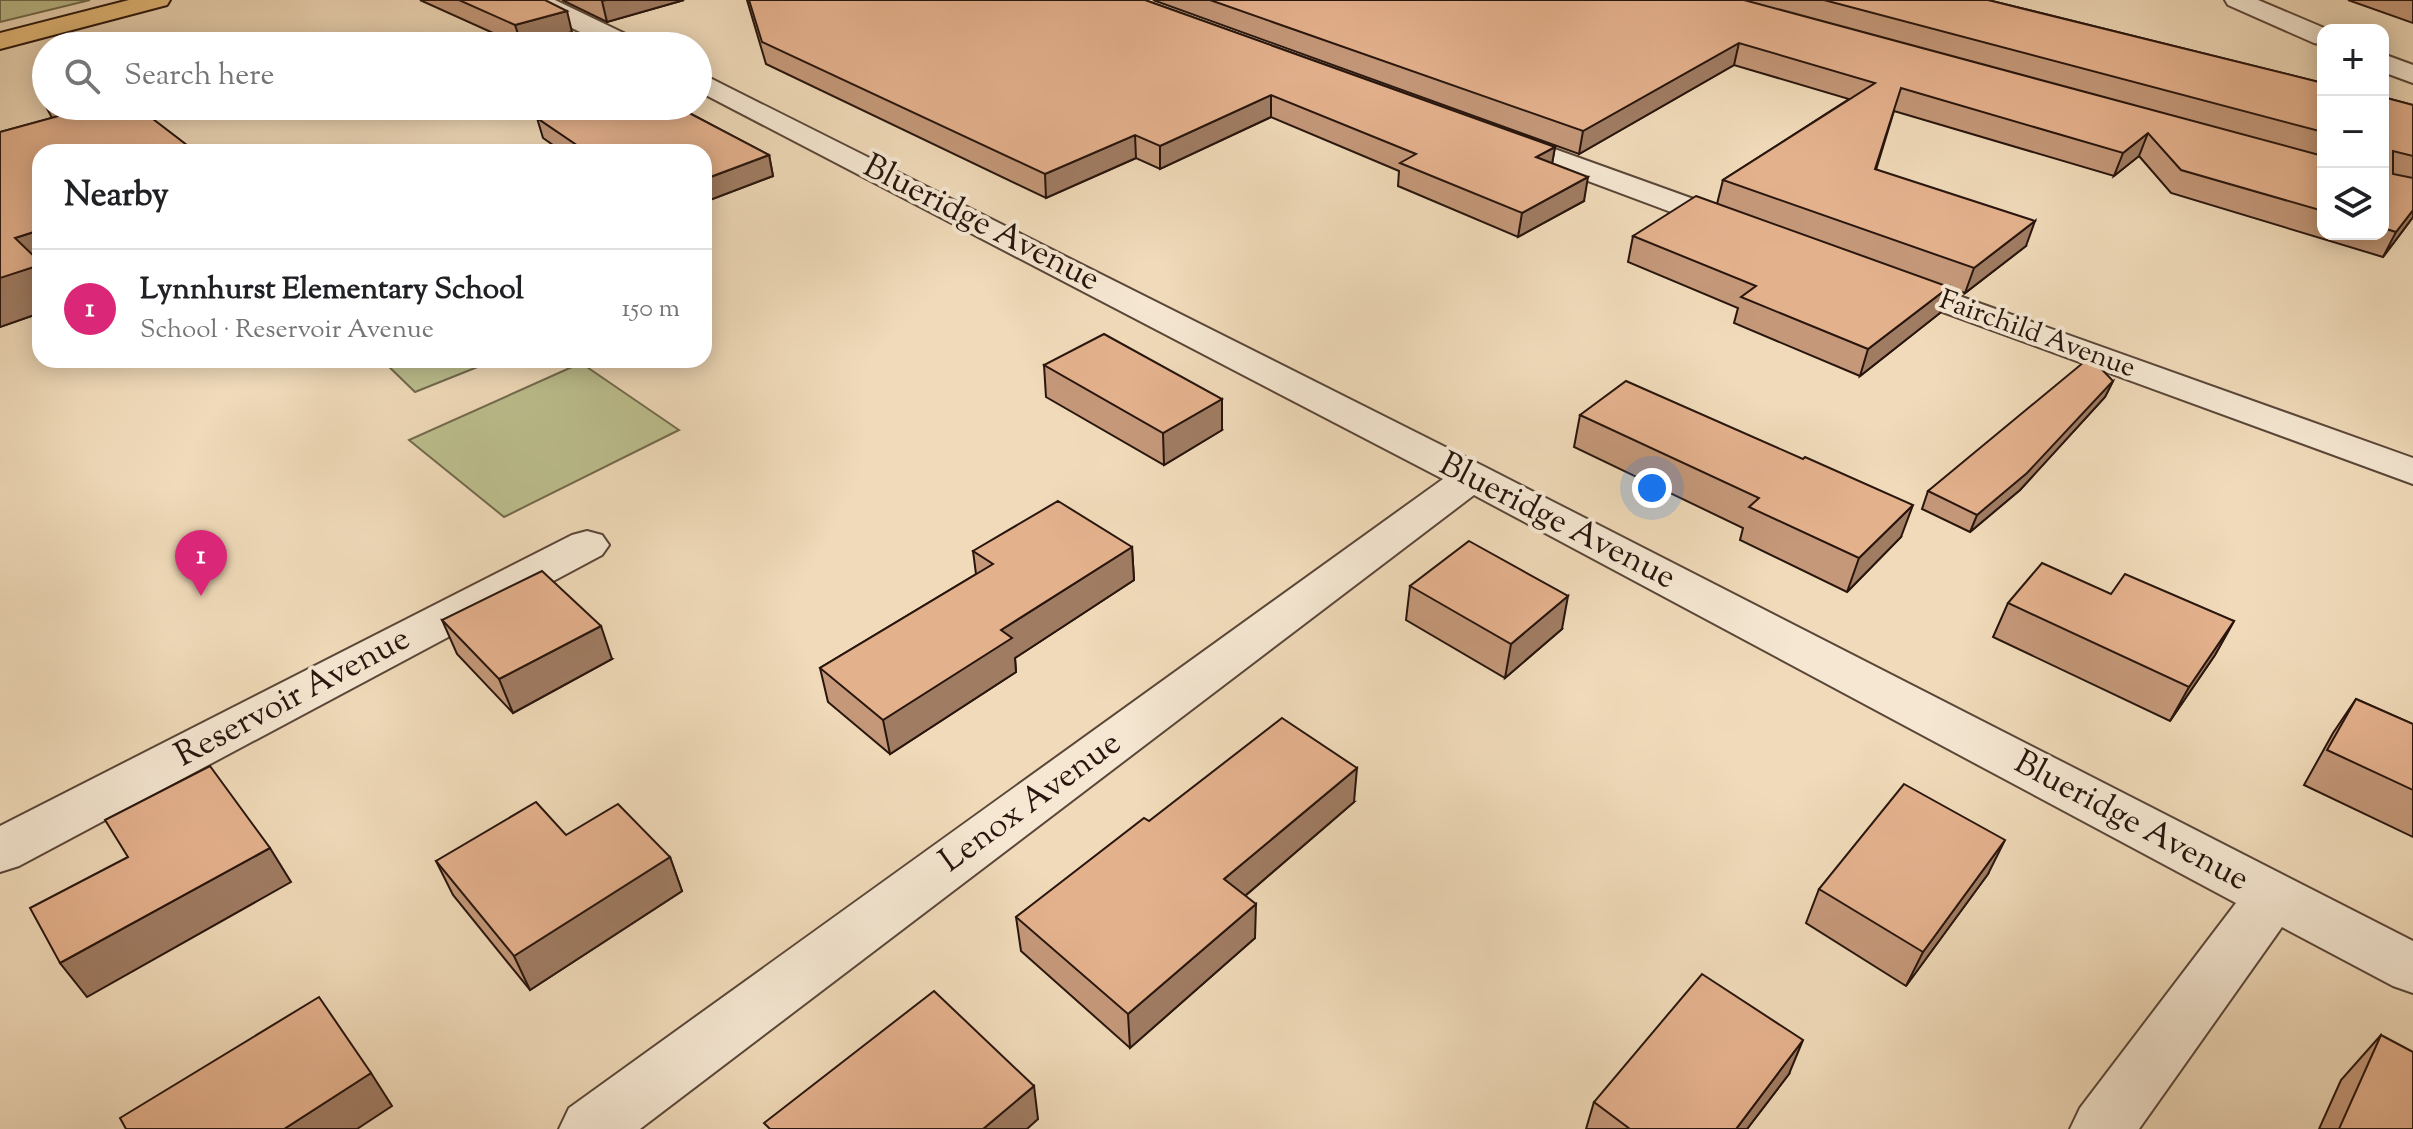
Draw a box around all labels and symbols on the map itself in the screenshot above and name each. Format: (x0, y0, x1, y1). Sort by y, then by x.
street label: Blueridge Avenue (854, 143, 1108, 305)
street label: Fairchild Avenue (1933, 281, 2141, 389)
street label: Blueridge Avenue (1430, 441, 1684, 603)
your location (1632, 468, 1672, 508)
pin: 1 (175, 530, 227, 596)
street label: Reservoir Avenue (167, 615, 419, 781)
street label: Lenox Avenue (930, 720, 1132, 886)
street label: Blueridge Avenue (2005, 739, 2257, 905)

